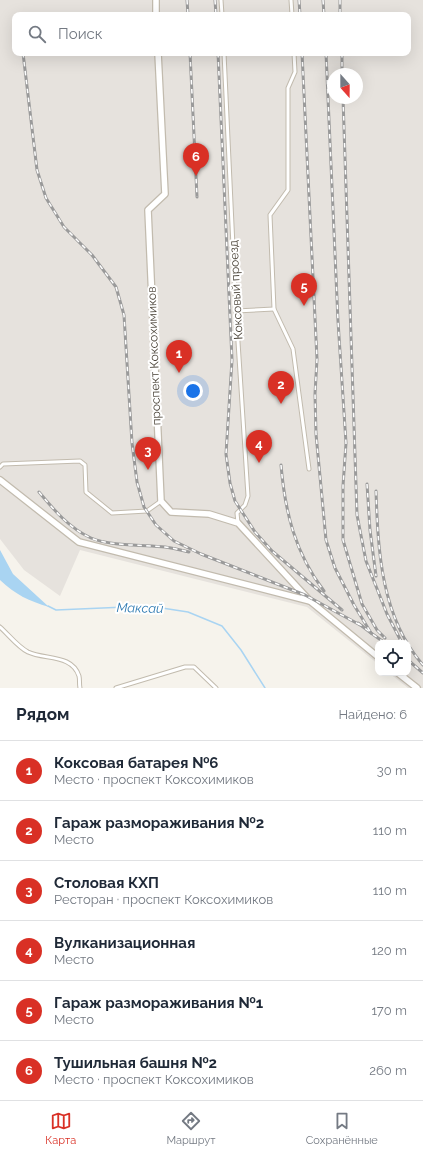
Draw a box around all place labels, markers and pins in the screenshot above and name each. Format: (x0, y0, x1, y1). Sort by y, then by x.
pin: 6 (183, 143, 209, 176)
pin: 5 (291, 273, 317, 306)
pin: 1 (166, 340, 192, 373)
pin: 2 (268, 371, 294, 404)
pin: 4 (246, 430, 272, 463)
pin: 3 (135, 437, 161, 470)

